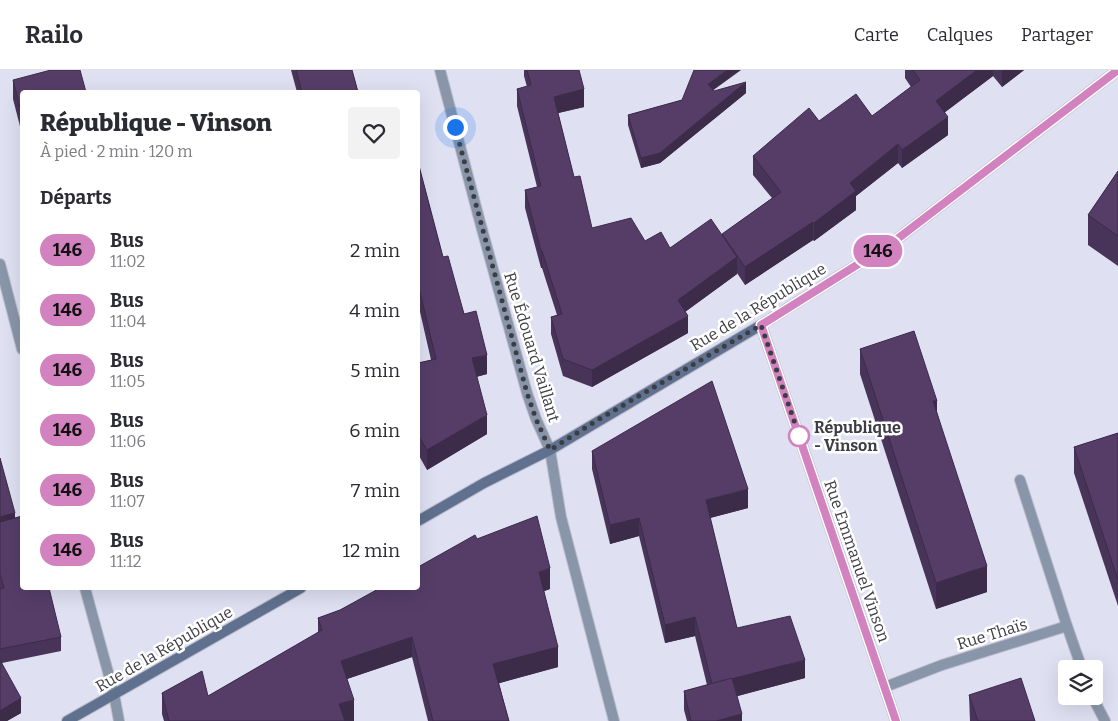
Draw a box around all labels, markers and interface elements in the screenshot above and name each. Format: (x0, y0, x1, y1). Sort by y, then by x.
text: Railo (25, 21, 83, 49)
text: Carte (854, 24, 899, 46)
text: Calques (927, 24, 993, 46)
text: Partager (1021, 24, 1093, 46)
button: heart (348, 107, 400, 159)
text: République - Vinson (40, 109, 272, 137)
your location (443, 115, 468, 140)
text: À pied · 2 min · 120 m (40, 142, 193, 161)
text: Départs (40, 186, 112, 209)
text: Bus (110, 229, 144, 252)
line badge: 146 (849, 235, 907, 267)
text: 146 (53, 239, 82, 261)
text: 2 min (350, 239, 400, 262)
text: 146 (863, 240, 893, 262)
text: 11:02 (110, 252, 145, 271)
street label: Rue de la République (687, 259, 829, 355)
street label: Rue Édouard Vaillant (500, 270, 565, 424)
text: Bus (110, 289, 144, 312)
text: 146 (53, 299, 82, 321)
text: 4 min (349, 299, 400, 322)
text: 11:04 (110, 312, 146, 331)
text: Bus (110, 349, 144, 372)
text: 146 (53, 359, 82, 381)
text: 5 min (350, 359, 400, 382)
text: 11:05 (110, 372, 145, 391)
text: Bus (110, 409, 144, 432)
place label: République - Vinson (814, 418, 901, 455)
text: 146 (53, 419, 82, 441)
text: 6 min (349, 419, 400, 442)
marker: République - Vinson (788, 425, 810, 447)
text: 11:06 (110, 432, 146, 451)
text: Bus (110, 469, 144, 492)
street label: Rue Emmanuel Vinson (820, 478, 894, 644)
text: 146 (53, 479, 82, 501)
text: 7 min (351, 479, 400, 502)
text: 11:07 (110, 492, 145, 511)
text: Bus (110, 529, 144, 552)
text: 146 (53, 539, 82, 561)
text: 12 min (342, 539, 400, 562)
text: 11:12 (110, 552, 142, 571)
street label: Rue de la République (92, 602, 236, 696)
street label: Rue Thaïs (955, 614, 1029, 654)
map controls (1058, 660, 1103, 705)
button: layers (1058, 660, 1103, 705)

